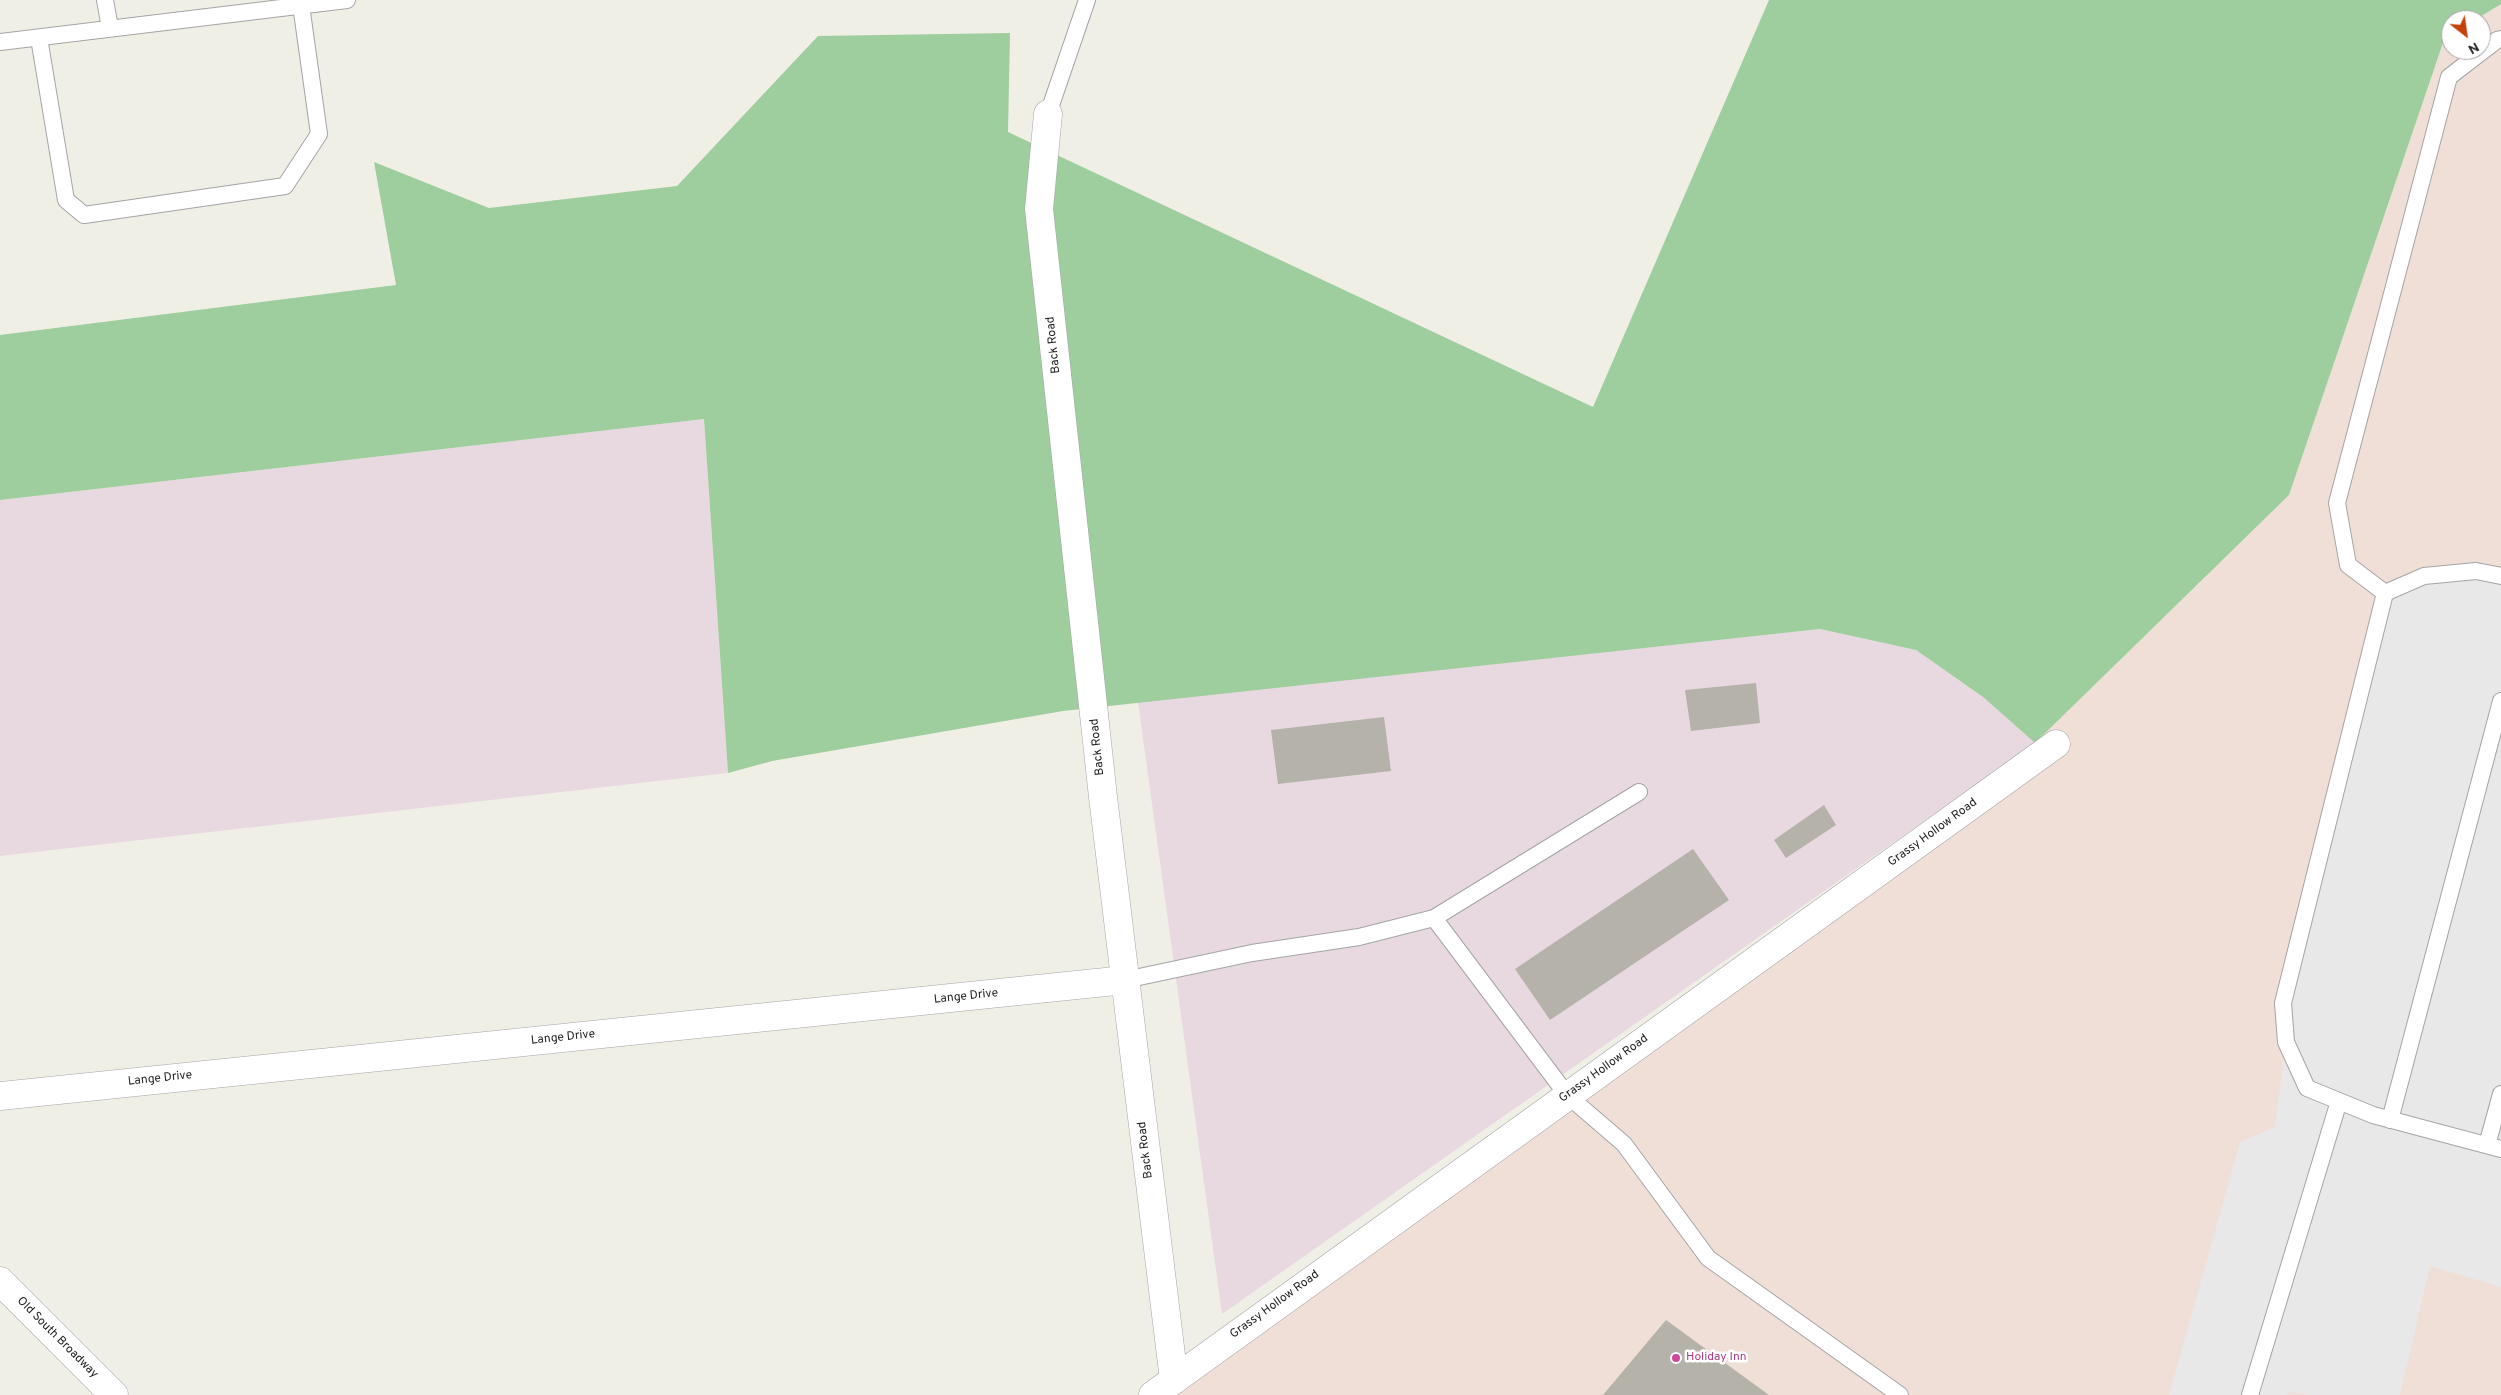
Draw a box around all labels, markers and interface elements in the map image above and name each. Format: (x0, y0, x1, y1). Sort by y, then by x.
north arrow (2441, 10, 2491, 60)
text: N (2465, 38, 2482, 57)
street label: Back Road (1044, 316, 1064, 374)
street label: Back Road (1088, 718, 1108, 776)
street label: Grassy Hollow Road (1886, 796, 1980, 870)
street label: Lange Drive (933, 986, 999, 1008)
street label: Lange Drive (530, 1027, 596, 1049)
street label: Grassy Hollow Road (1557, 1032, 1651, 1106)
street label: Lange Drive (127, 1068, 193, 1090)
street label: Back Road (1135, 1121, 1157, 1179)
street label: Grassy Hollow Road (1228, 1268, 1322, 1342)
street label: Old South Broadway (13, 1294, 101, 1382)
place label: Holiday Inn (1686, 1351, 1747, 1365)
marker: Holiday Inn (1670, 1352, 1682, 1364)

